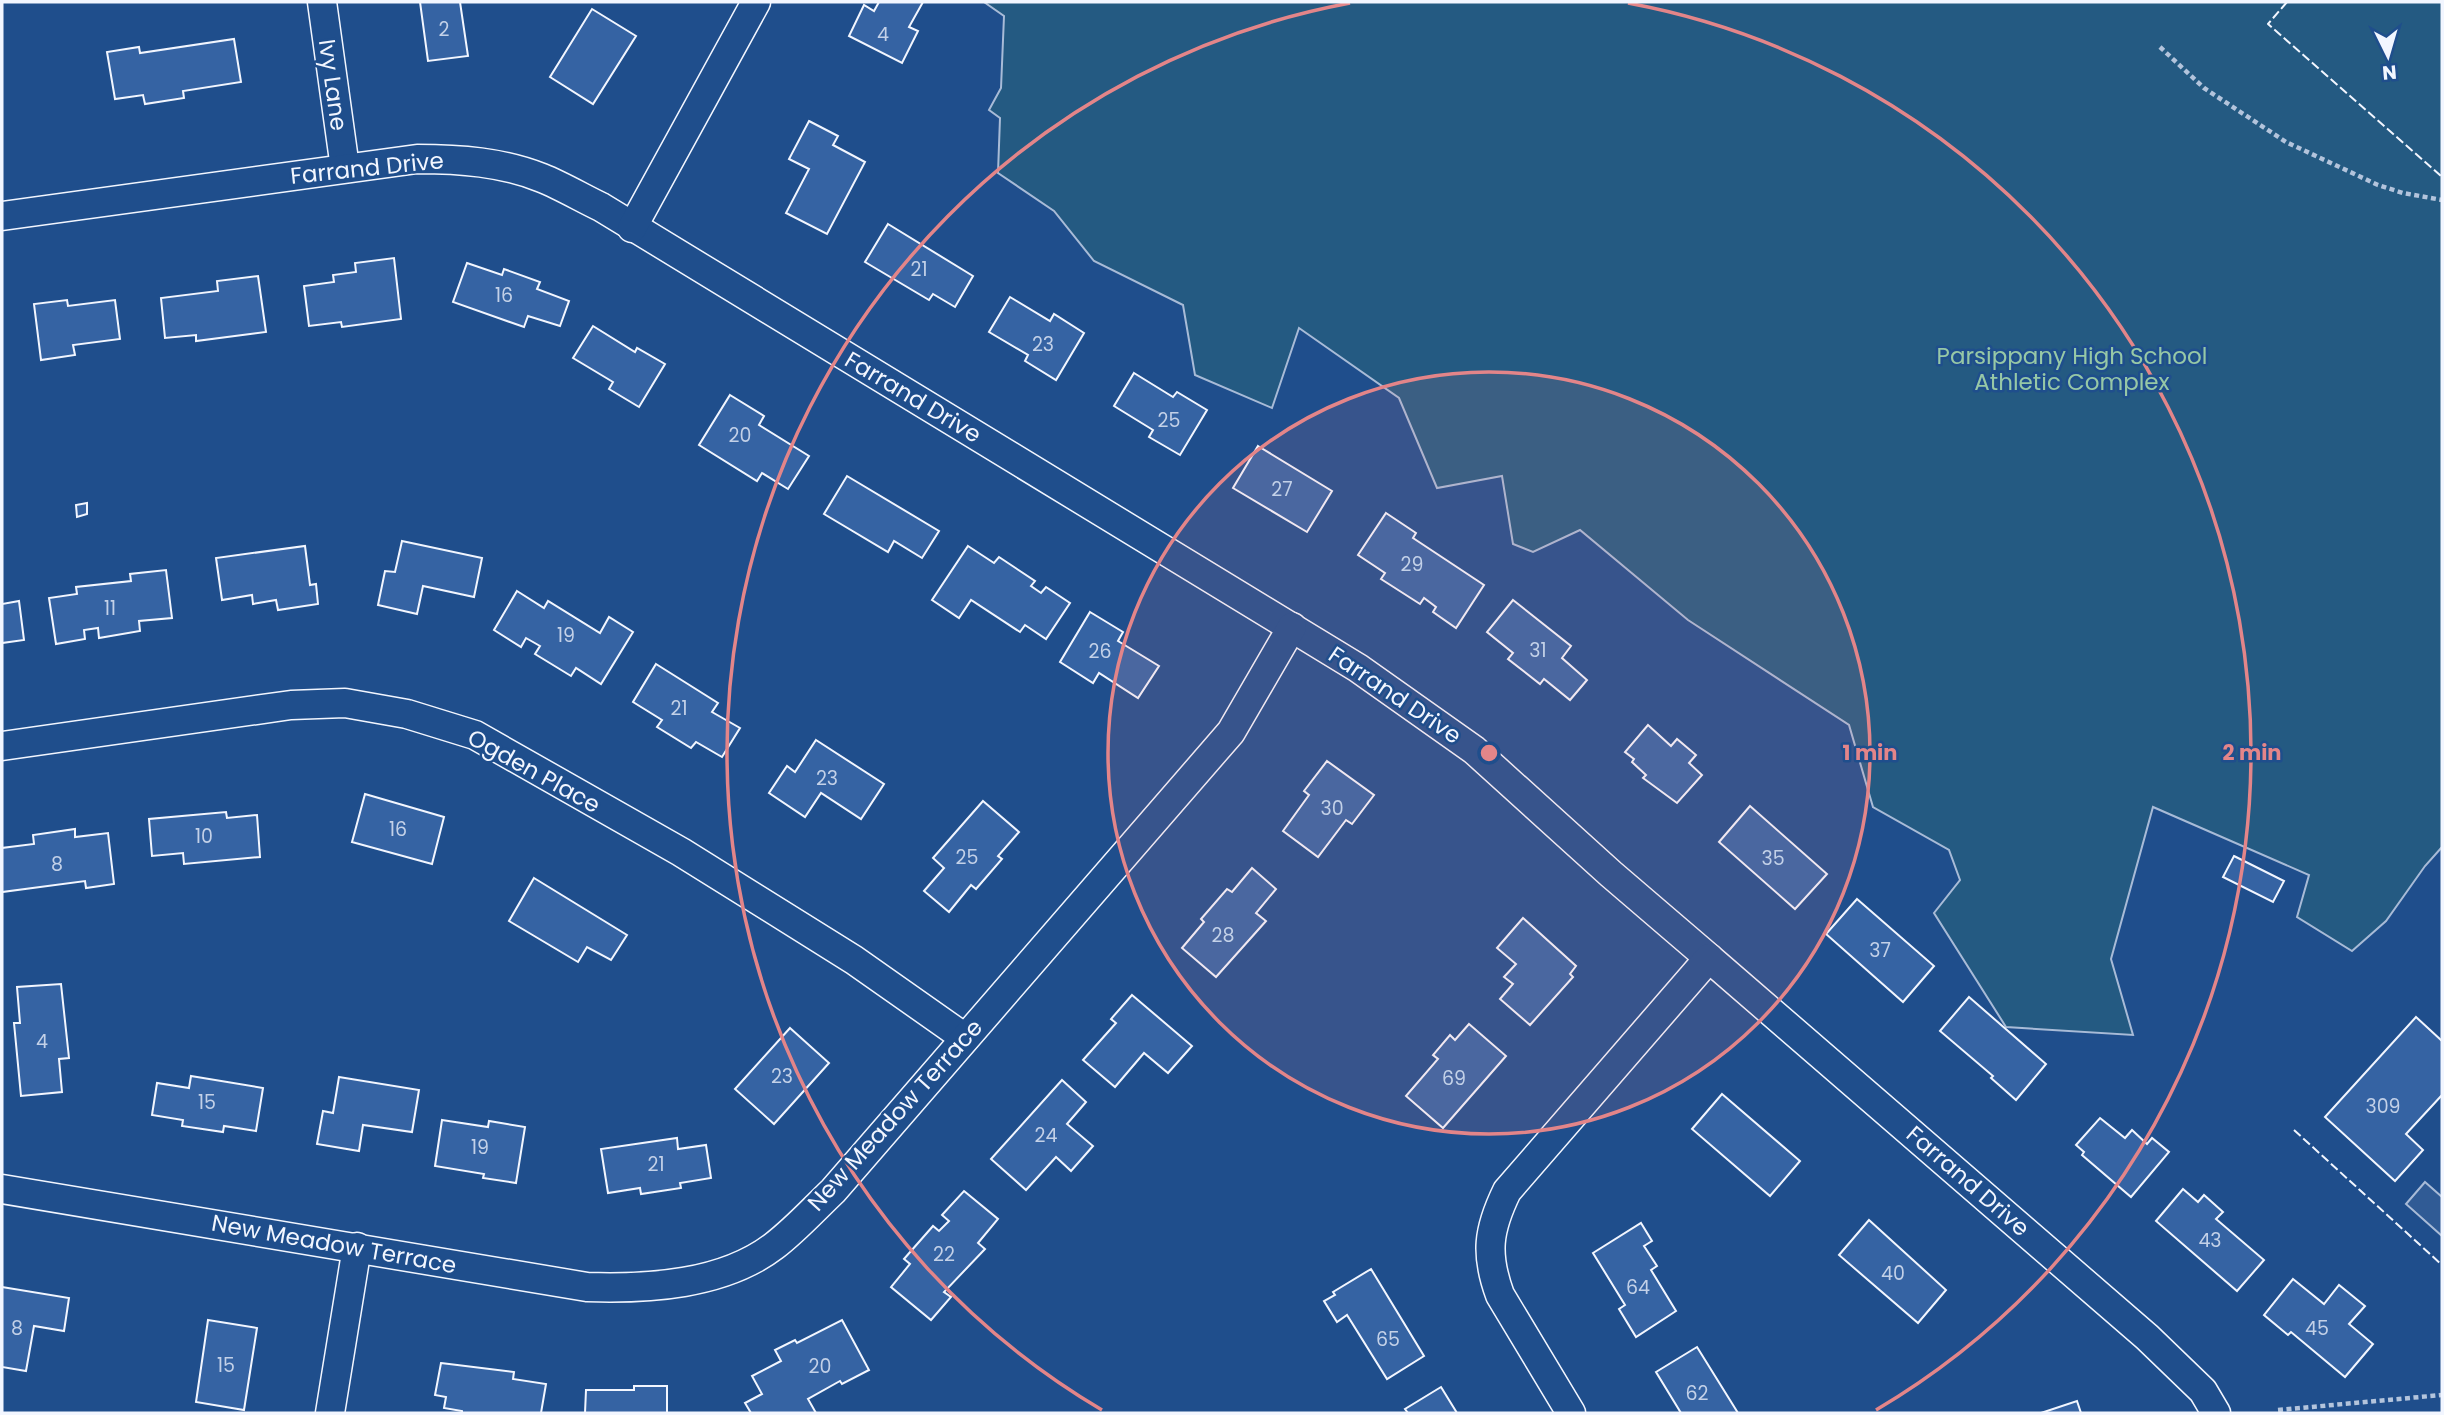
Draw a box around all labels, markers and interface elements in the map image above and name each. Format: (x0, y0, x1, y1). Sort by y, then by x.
house number: 2 (439, 16, 450, 43)
house number: 4 (877, 21, 889, 48)
north arrow (2353, 21, 2423, 91)
street label: Ivy Lane (311, 37, 355, 133)
text: N (2381, 58, 2398, 87)
street label: Farrand Drive (289, 144, 445, 192)
house number: 21 (910, 256, 928, 283)
house number: 16 (495, 282, 513, 309)
house number: 23 (1032, 331, 1054, 358)
park label: Parsippany High School Athletic Complex (1937, 340, 2207, 398)
street label: Farrand Drive (839, 344, 987, 450)
house number: 25 (1158, 407, 1180, 434)
house number: 20 (729, 422, 751, 449)
house number: 27 (1271, 476, 1293, 503)
house number: 29 (1401, 551, 1423, 578)
house number: 11 (104, 595, 116, 622)
house number: 19 (557, 622, 575, 649)
house number: 31 (1529, 637, 1547, 664)
house number: 26 (1089, 638, 1112, 665)
street label: Farrand Drive (1322, 639, 1468, 751)
house number: 21 (670, 695, 688, 722)
street label: Ogden Place (462, 721, 606, 821)
text: 1 min (1843, 738, 1897, 767)
text: 2 min (2222, 738, 2282, 767)
centre of rings (1477, 741, 1501, 765)
house number: 23 (816, 765, 838, 792)
house number: 30 (1320, 795, 1344, 822)
house number: 16 (389, 816, 407, 843)
house number: 10 (195, 823, 213, 850)
house number: 25 (956, 844, 978, 871)
house number: 35 (1761, 845, 1785, 872)
house number: 8 (51, 851, 63, 878)
house number: 28 (1212, 922, 1234, 949)
house number: 37 (1869, 937, 1891, 964)
street label: New Meadow Terrace (800, 1012, 990, 1218)
house number: 4 (36, 1028, 48, 1055)
house number: 23 (771, 1063, 793, 1090)
house number: 69 (1442, 1065, 1466, 1092)
house number: 15 (198, 1089, 216, 1116)
house number: 309 (2365, 1093, 2401, 1120)
street label: Farrand Drive (1899, 1118, 2037, 1244)
house number: 24 (1035, 1122, 1057, 1149)
house number: 19 (471, 1134, 489, 1161)
house number: 21 (647, 1151, 665, 1178)
street label: New Meadow Terrace (209, 1207, 459, 1281)
house number: 43 (2198, 1227, 2222, 1254)
house number: 22 (933, 1241, 955, 1268)
house number: 40 (1881, 1260, 1905, 1287)
house number: 64 (1626, 1274, 1650, 1301)
house number: 8 (11, 1315, 23, 1342)
house number: 45 (2305, 1315, 2329, 1342)
house number: 65 (1376, 1326, 1400, 1353)
house number: 15 (217, 1352, 235, 1379)
house number: 20 (809, 1353, 831, 1380)
house number: 62 (1686, 1380, 1709, 1407)

